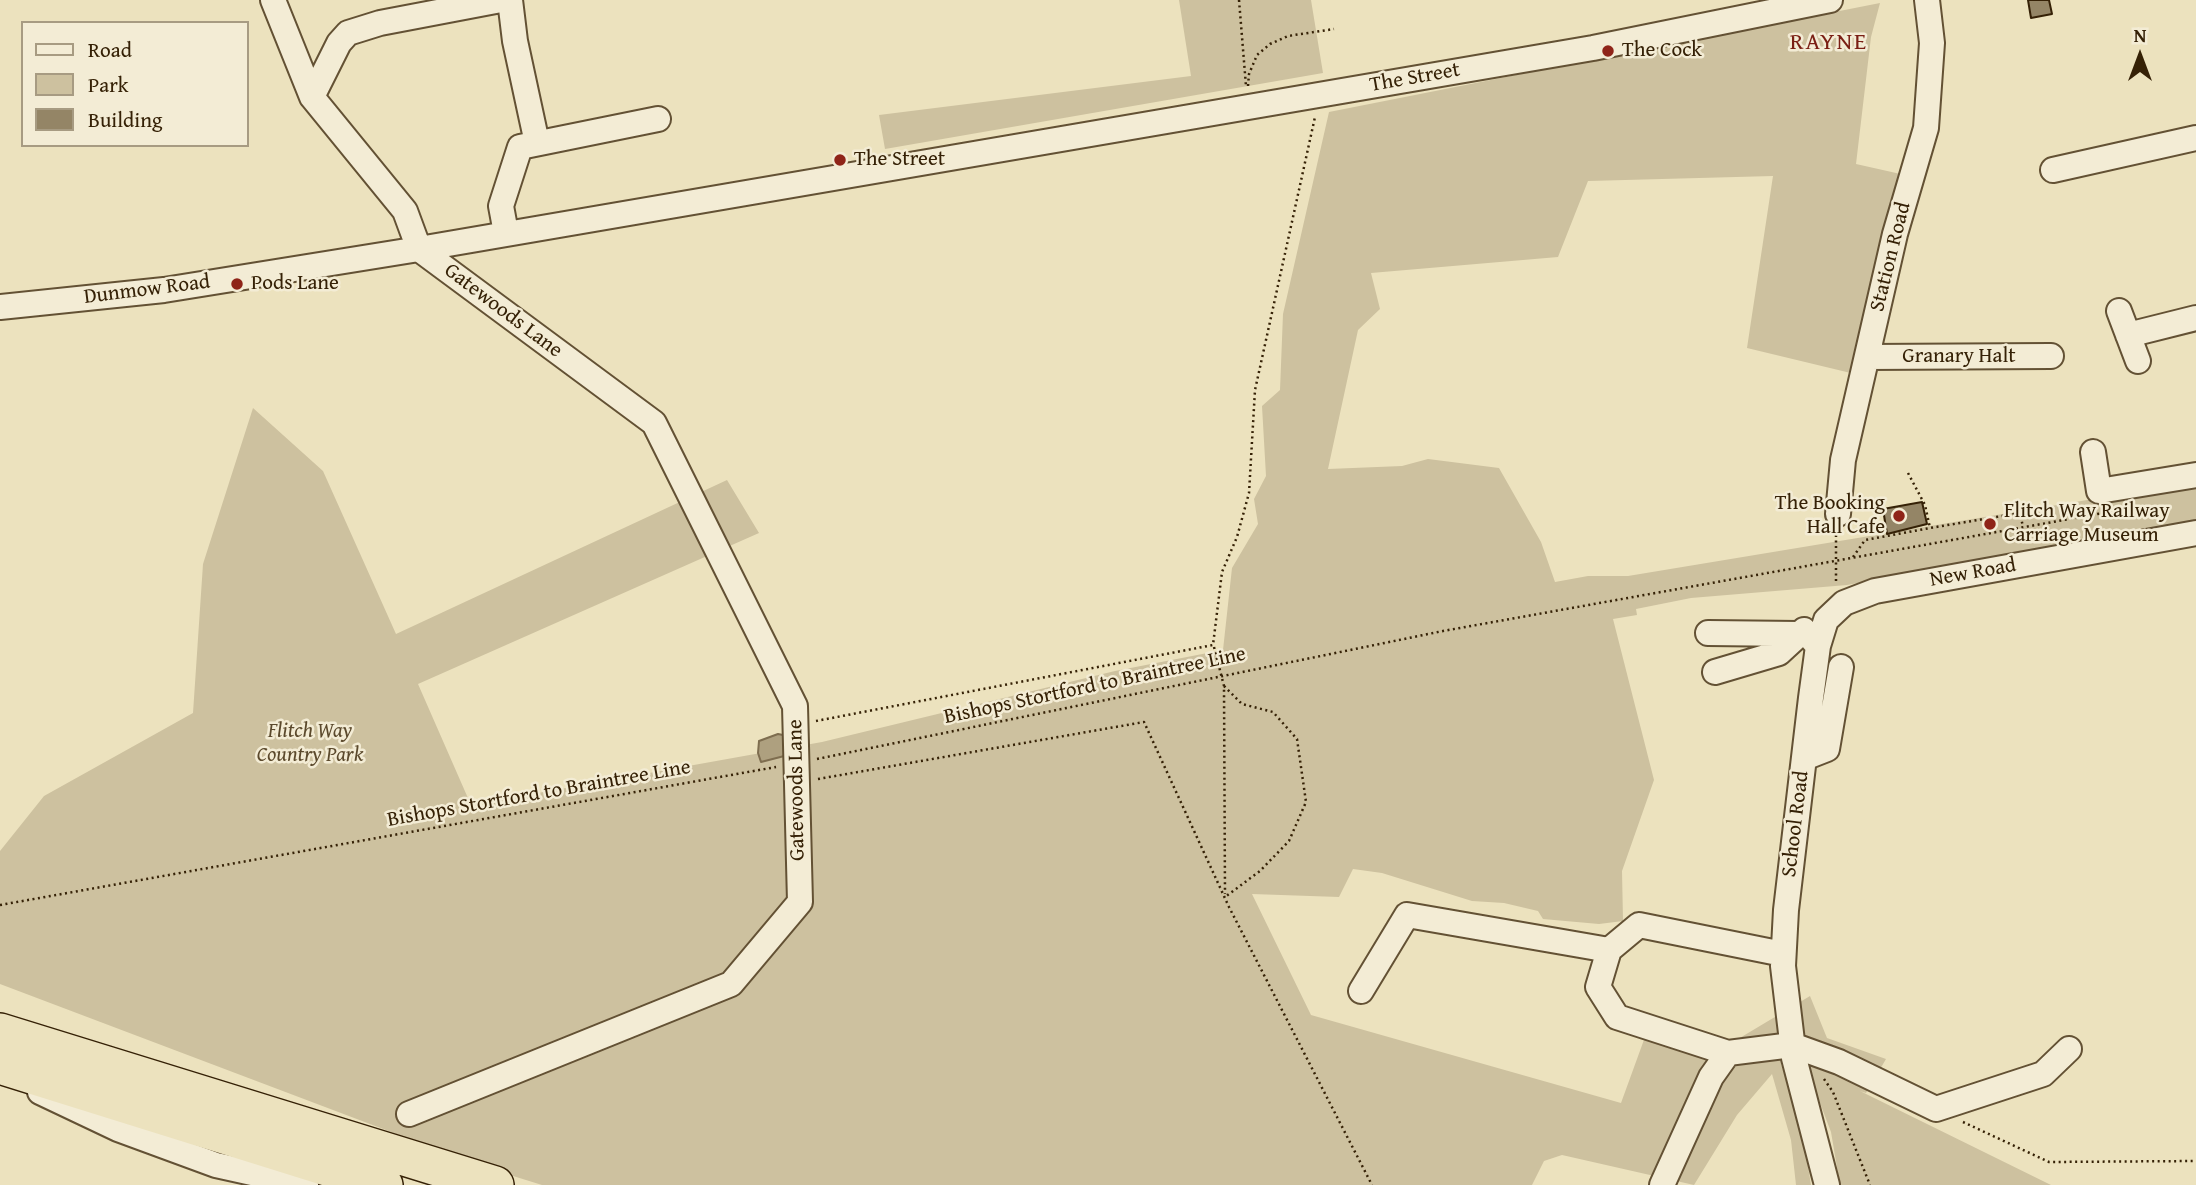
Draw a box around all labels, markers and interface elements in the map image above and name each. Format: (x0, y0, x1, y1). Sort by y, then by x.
legend (21, 21, 248, 147)
north arrow (2105, 21, 2175, 91)
text: N (2134, 21, 2146, 49)
district label: RAYNE (1790, 29, 1868, 57)
text: Road (88, 34, 132, 65)
place label: The Cock (1622, 38, 1702, 64)
marker: The Cock (1600, 43, 1616, 59)
street label: The Street (1368, 58, 1462, 98)
text: Park (88, 69, 129, 100)
text: Building (88, 104, 162, 135)
place label: The Street (854, 147, 945, 173)
marker: The Street (832, 152, 848, 168)
street label: Station Road (1865, 200, 1917, 314)
street label: Gatewoods Lane (439, 258, 567, 364)
street label: Dunmow Road (82, 270, 212, 310)
place label: Pods Lane (251, 271, 339, 297)
marker: Pods Lane (229, 276, 245, 292)
street label: Granary Halt (1902, 344, 2016, 370)
place label: The Booking Hall Cafe (1775, 491, 1885, 541)
place label: Flitch Way Railway Carriage Museum (2004, 499, 2170, 549)
marker: The Booking Hall Cafe (1891, 508, 1907, 524)
marker: Flitch Way Railway Carriage Museum (1982, 516, 1998, 532)
street label: New Road (1928, 553, 2018, 593)
street label: Bishops Stortford to Braintree Line (942, 642, 1248, 730)
park label: Flitch Way Country Park (257, 719, 363, 769)
street label: Gatewoods Lane (783, 719, 811, 861)
street label: Bishops Stortford to Braintree Line (385, 755, 693, 833)
street label: School Road (1777, 769, 1815, 879)

